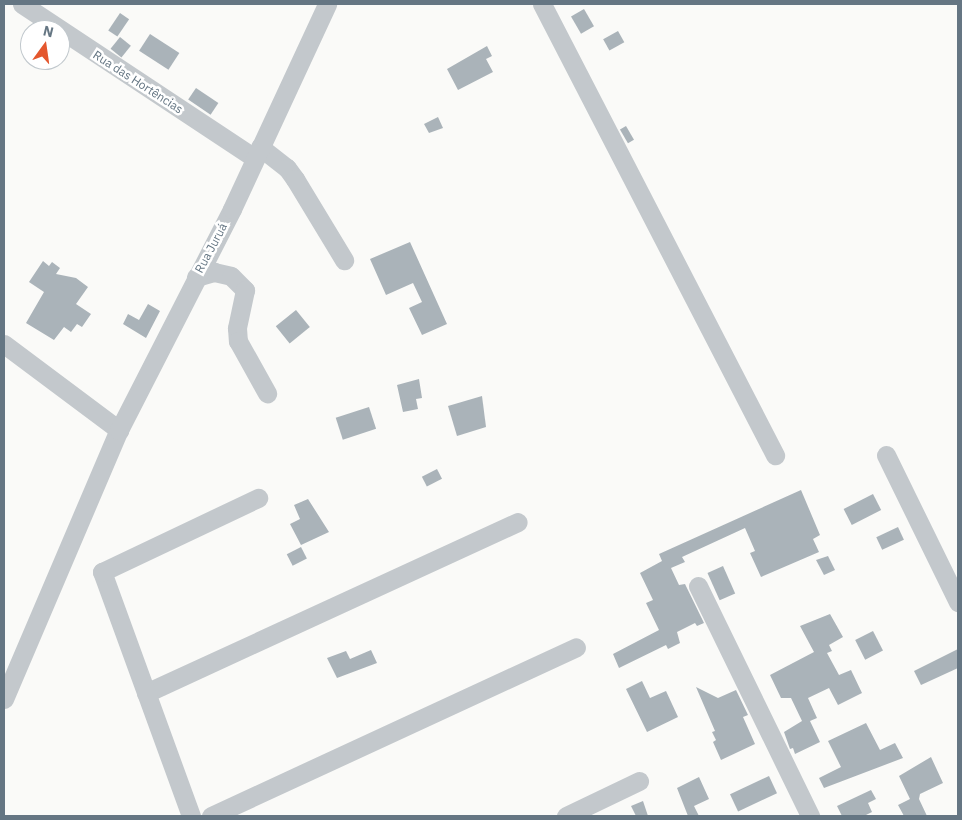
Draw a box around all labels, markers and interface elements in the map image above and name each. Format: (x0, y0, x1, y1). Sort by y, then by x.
north arrow (20, 20, 70, 70)
text: N (41, 21, 55, 41)
street label: Rua das Hortências (90, 48, 186, 116)
street label: Rua Juruá (192, 221, 230, 275)

